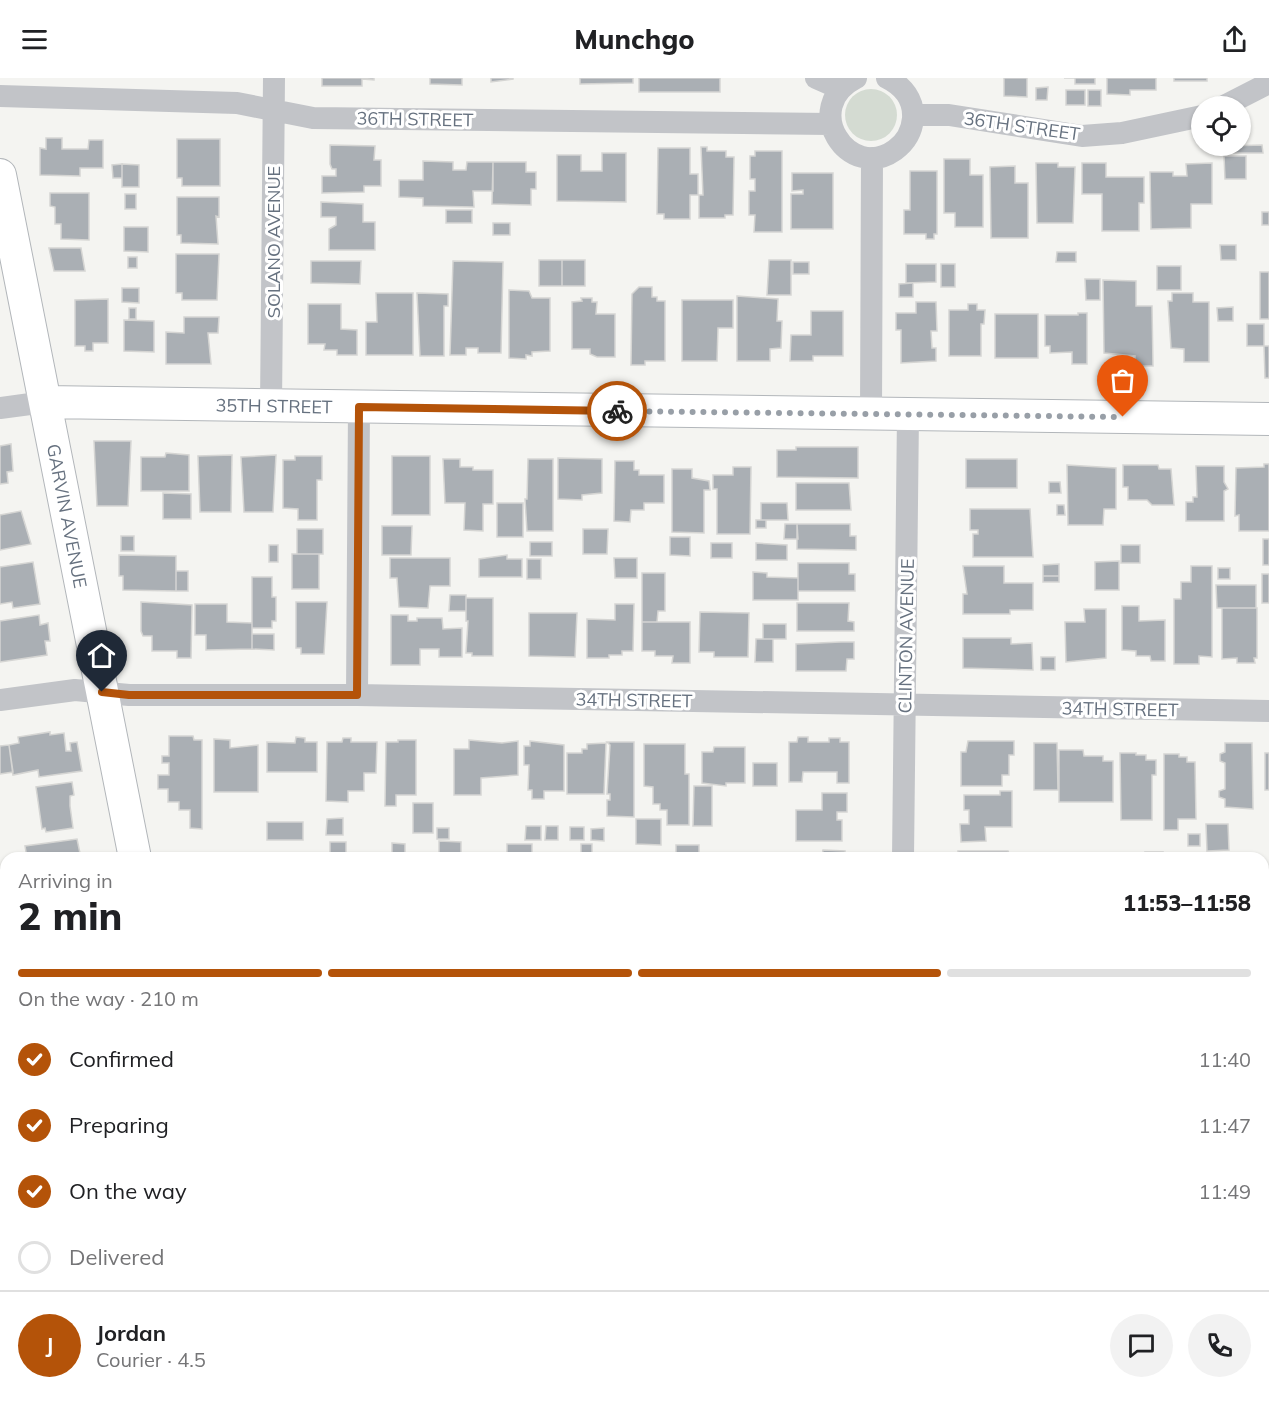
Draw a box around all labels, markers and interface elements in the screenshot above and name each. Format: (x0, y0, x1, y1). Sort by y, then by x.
text: Munchgo (574, 22, 695, 56)
icon: menu (18, 23, 51, 56)
icon: share (1218, 23, 1251, 56)
map controls (1191, 96, 1251, 156)
button: locate (1191, 96, 1251, 156)
street label: 36TH STREET (356, 106, 474, 132)
street label: 36TH STREET (962, 106, 1082, 146)
street label: SOLANO AVENUE (262, 166, 285, 318)
pin (1097, 355, 1148, 417)
icon: bag (1106, 364, 1139, 397)
courier (587, 381, 647, 441)
street label: 35TH STREET (215, 393, 333, 419)
icon: bike (601, 395, 634, 428)
street label: GARVIN AVENUE (42, 442, 92, 590)
street label: CLINTON AVENUE (893, 558, 919, 714)
pin (76, 630, 127, 692)
icon: home (85, 639, 118, 672)
street label: 34TH STREET (575, 687, 693, 713)
street label: 34TH STREET (1061, 696, 1179, 722)
text: Arriving in (18, 868, 113, 893)
text: 11:53–11:58 (1123, 889, 1251, 917)
text: 2 min (18, 891, 123, 940)
text: On the way · 210 m (18, 986, 199, 1011)
icon: check (18, 1043, 51, 1076)
text: Confirmed (69, 1045, 174, 1073)
text: 11:40 (1198, 1047, 1251, 1072)
icon: check (18, 1109, 51, 1142)
text: Preparing (69, 1111, 169, 1139)
text: 11:47 (1198, 1113, 1251, 1138)
icon: check (18, 1175, 51, 1208)
text: On the way (69, 1177, 187, 1205)
text: 11:49 (1198, 1179, 1251, 1204)
text: Delivered (69, 1243, 164, 1271)
button: chat (1110, 1314, 1173, 1377)
button: phone (1188, 1314, 1251, 1377)
text: Jordan (96, 1319, 166, 1347)
text: J (46, 1331, 53, 1359)
text: Courier · 4.5 (96, 1347, 206, 1372)

